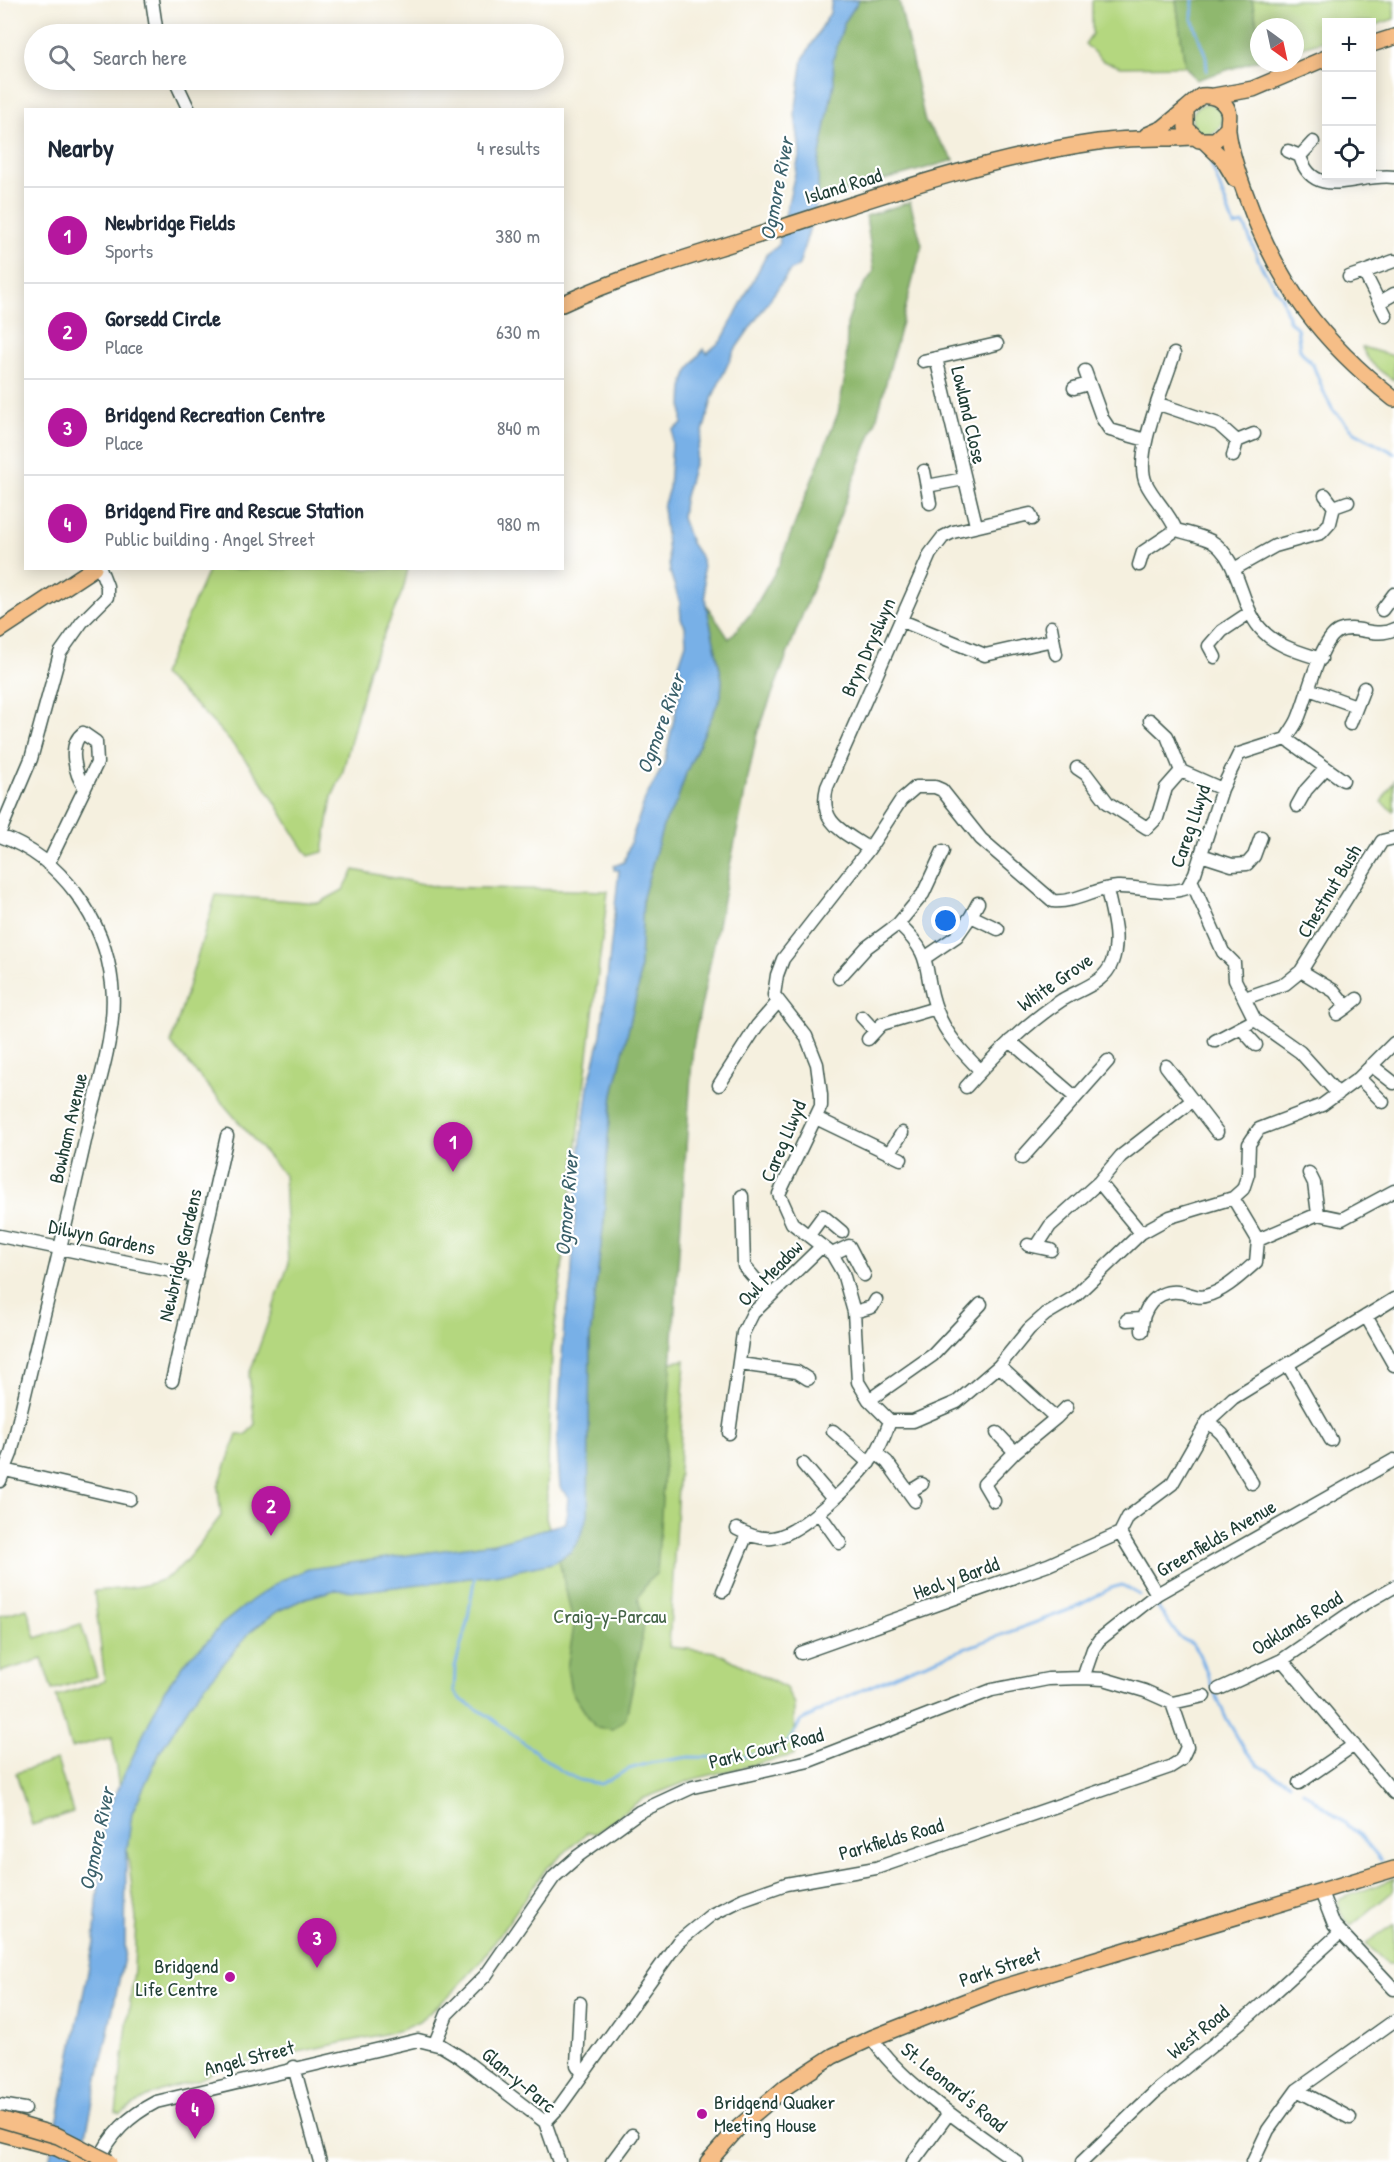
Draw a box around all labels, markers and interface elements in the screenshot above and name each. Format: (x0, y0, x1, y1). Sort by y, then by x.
north arrow (1250, 18, 1304, 72)
map controls (1322, 18, 1376, 180)
button: + (1322, 18, 1376, 72)
search box (24, 24, 564, 90)
icon: search (45, 41, 78, 74)
text: Search here (93, 42, 187, 72)
button: − (1322, 72, 1376, 126)
button: locate (1322, 126, 1376, 180)
text: Nearby (48, 130, 114, 165)
water label: Ogmore River (752, 132, 801, 243)
text: 4 results (477, 134, 540, 161)
street label: Island Road (801, 161, 885, 210)
text: Newbridge Fields (105, 207, 235, 237)
text: 1 (64, 222, 71, 249)
text: 380 m (495, 222, 540, 249)
text: Sports (105, 237, 153, 264)
text: Gorsedd Circle (105, 303, 221, 333)
text: 2 (63, 318, 72, 345)
text: 630 m (496, 318, 540, 345)
text: Place (105, 333, 144, 360)
street label: Lowland Close (945, 363, 994, 466)
text: Bridgend Recreation Centre (105, 399, 325, 429)
text: 3 (63, 414, 72, 441)
text: 840 m (497, 414, 540, 441)
text: Place (105, 429, 144, 456)
text: Bridgend Fire and Rescue Station (105, 495, 364, 525)
text: 4 (64, 510, 71, 537)
text: 980 m (497, 510, 540, 537)
text: Public building · Angel Street (105, 525, 315, 552)
street label: Bryn Dryslwyn (834, 593, 901, 700)
water label: Ogmore River (629, 667, 693, 778)
street label: Careg Llwyd (1163, 780, 1216, 871)
street label: Chestnut Bush (1290, 839, 1367, 943)
your location (931, 906, 960, 935)
street label: White Grove (1012, 946, 1098, 1017)
street label: Bowham Avenue (42, 1070, 93, 1186)
street label: Careg Llwyd (753, 1096, 812, 1186)
pin: 1 (434, 1122, 472, 1172)
water label: Ogmore River (548, 1148, 586, 1257)
street label: Newbridge Gardens (151, 1186, 208, 1324)
street label: Dilwyn Gardens (46, 1212, 158, 1261)
street label: Owl Meadow (731, 1233, 808, 1312)
pin: 2 (252, 1486, 290, 1536)
street label: Greenfields Avenue (1151, 1492, 1281, 1583)
street label: Heol y Bardd (909, 1549, 1003, 1606)
street label: Oaklands Road (1246, 1584, 1347, 1661)
park label: Craig-y-Parcau (553, 1602, 667, 1629)
street label: Park Court Road (706, 1720, 826, 1775)
water label: Ogmore River (72, 1782, 122, 1893)
street label: Parkfields Road (835, 1811, 946, 1866)
pin: 3 (298, 1918, 336, 1968)
street label: Park Street (955, 1940, 1045, 1993)
place label: Bridgend Life Centre (136, 1952, 218, 2002)
marker: Bridgend Life Centre (223, 1970, 237, 1984)
street label: West Road (1161, 1998, 1234, 2065)
street label: Angel Street (201, 2033, 298, 2082)
street label: St. Leonard's Road (896, 2035, 1013, 2138)
street label: Glan-y-Parc (476, 2041, 562, 2119)
place label: Bridgend Quaker Meeting House (714, 2088, 836, 2138)
pin: 4 (176, 2090, 214, 2139)
marker: Bridgend Quaker Meeting House (695, 2107, 709, 2121)

